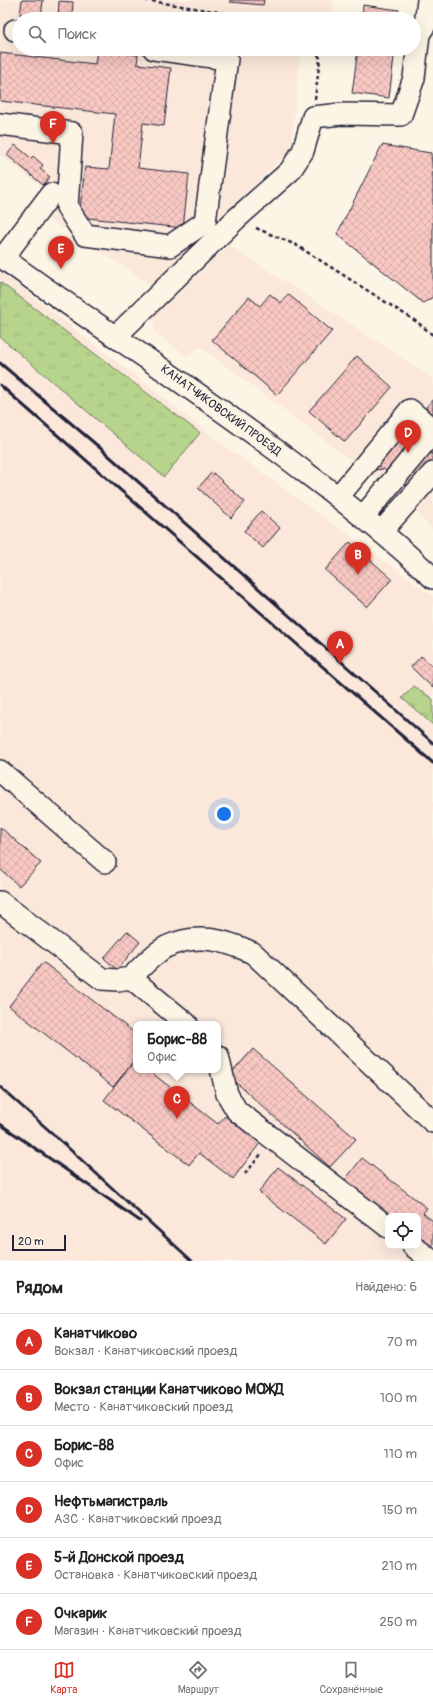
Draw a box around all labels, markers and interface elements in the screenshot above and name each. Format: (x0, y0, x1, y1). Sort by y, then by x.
search box (12, 12, 421, 56)
icon: search (26, 23, 48, 45)
text: Поиск (58, 25, 97, 44)
pin: F (40, 111, 66, 144)
pin: E (48, 236, 74, 269)
street label: КАНАТЧИКОВСКИЙ ПРОЕЗД (158, 362, 284, 460)
pin: D (395, 420, 421, 453)
pin: B (345, 542, 371, 575)
pin: A (327, 631, 353, 664)
your location (214, 804, 234, 824)
popup (133, 1021, 221, 1073)
text: Борис-88 (147, 1030, 207, 1049)
text: Офис (147, 1049, 177, 1065)
pin: C (164, 1086, 190, 1119)
map controls (385, 1213, 421, 1249)
button: locate (385, 1213, 421, 1249)
scale bar (12, 1233, 66, 1252)
text: 20 m (18, 1235, 44, 1248)
text: Рядом (16, 1277, 63, 1298)
text: Найдено: 6 (355, 1279, 417, 1295)
text: Канатчиково (54, 1324, 137, 1343)
text: A (25, 1334, 33, 1350)
text: 70 m (387, 1334, 417, 1350)
text: Вокзал · Канатчиковский проезд (54, 1343, 237, 1359)
text: Вокзал станции Канатчиково МОЖД (54, 1380, 284, 1399)
text: B (25, 1390, 33, 1406)
text: 100 m (380, 1390, 417, 1406)
text: Место · Канатчиковский проезд (54, 1399, 233, 1415)
text: Борис-88 (54, 1436, 114, 1455)
text: C (25, 1446, 33, 1462)
text: 110 m (384, 1446, 417, 1462)
text: Офис (54, 1455, 84, 1471)
text: Нефтьмагистраль (54, 1492, 168, 1511)
text: D (25, 1502, 33, 1518)
text: 150 m (382, 1502, 417, 1518)
text: АЗС · Канатчиковский проезд (54, 1511, 221, 1527)
text: 5-й Донской проезд (54, 1548, 184, 1567)
text: E (26, 1558, 32, 1574)
text: 210 m (381, 1558, 417, 1574)
text: Остановка · Канатчиковский проезд (54, 1567, 257, 1583)
text: Очкарик (54, 1604, 107, 1623)
text: F (25, 1614, 33, 1630)
text: 250 m (379, 1614, 417, 1630)
text: Магазин · Канатчиковский проезд (54, 1623, 242, 1639)
tab: Карта (50, 1659, 77, 1696)
tab: Маршрут (178, 1659, 219, 1696)
tab: Сохранённые (319, 1659, 383, 1696)

